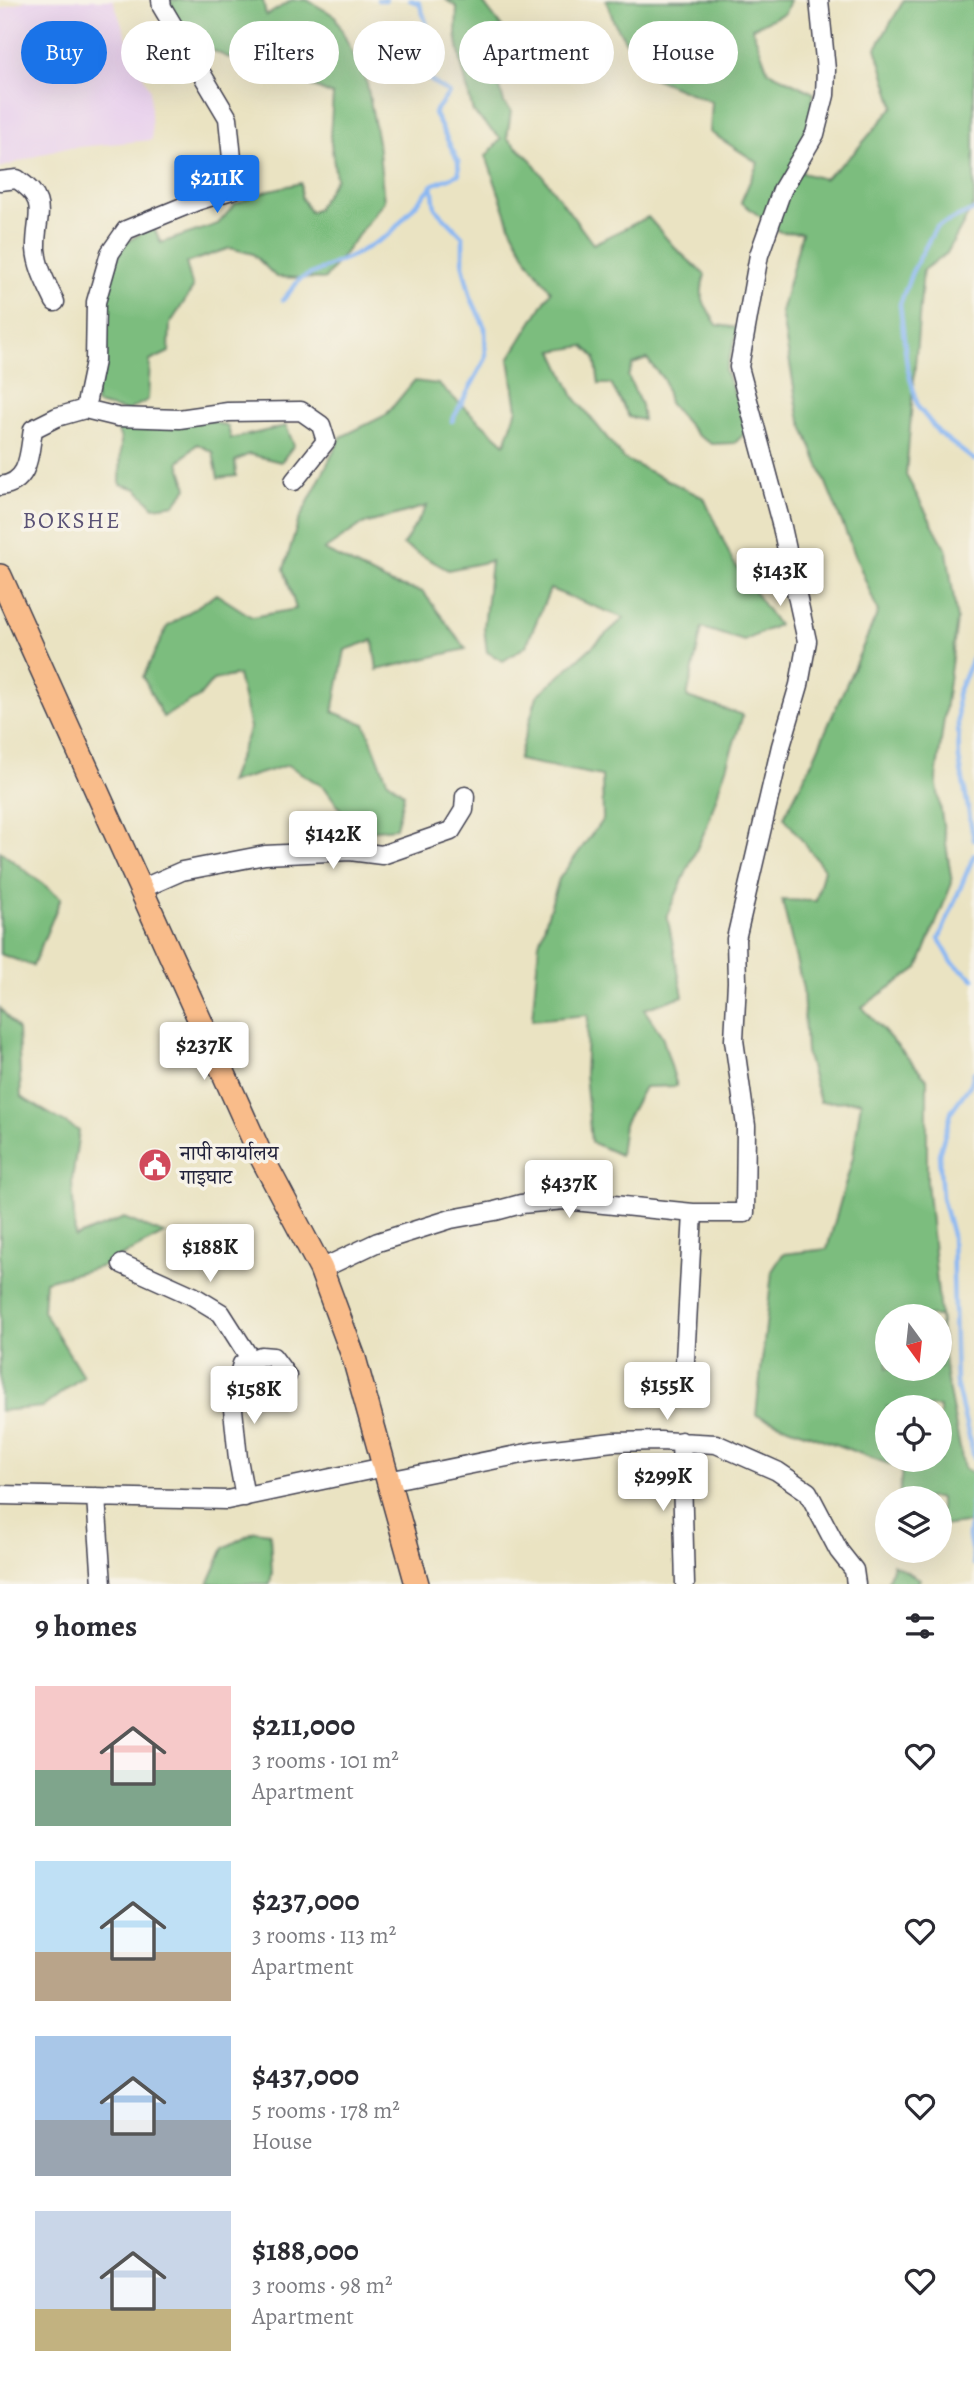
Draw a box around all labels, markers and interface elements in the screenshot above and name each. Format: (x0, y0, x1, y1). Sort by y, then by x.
chip: Buy (21, 21, 107, 84)
chip: Rent (121, 21, 215, 84)
chip: Filters (229, 21, 339, 84)
chip: New (353, 21, 445, 84)
chip: Apartment (459, 21, 614, 84)
chip: House (628, 21, 738, 84)
pin: $211K (168, 156, 266, 215)
text: $211K (190, 162, 244, 193)
district label: BOKSHE (22, 505, 122, 536)
pin: $143K (731, 548, 829, 608)
text: $143K (753, 555, 807, 586)
pin: $142K (284, 812, 382, 871)
text: $142K (305, 818, 361, 849)
pin: $237K (155, 1023, 253, 1082)
text: $237K (176, 1029, 232, 1060)
place label: नापी कार्यालय गाइघाट (179, 1139, 280, 1191)
public building icon: नापी कार्यालय गाइघाट (136, 1146, 174, 1184)
pin: $437K (520, 1160, 618, 1220)
text: $437K (541, 1167, 597, 1198)
pin: $188K (161, 1224, 259, 1284)
text: $188K (182, 1231, 238, 1262)
north arrow (875, 1304, 952, 1381)
map controls (875, 1304, 952, 1563)
pin: $155K (618, 1362, 716, 1422)
pin: $158K (205, 1366, 303, 1426)
text: $155K (640, 1369, 694, 1400)
text: $158K (227, 1373, 281, 1404)
button: locate (875, 1395, 952, 1472)
pin: $299K (614, 1454, 712, 1513)
text: $299K (634, 1460, 692, 1491)
button: layers (875, 1486, 952, 1563)
text: 9 homes (35, 1606, 137, 1646)
icon: filters (901, 1607, 939, 1645)
text: $211,000 (252, 1705, 355, 1745)
icon: home (91, 1714, 175, 1798)
icon: heart (901, 1737, 939, 1775)
text: 3 rooms · 101 m² (252, 1745, 399, 1776)
text: Apartment (252, 1776, 354, 1807)
text: $237,000 (252, 1880, 360, 1920)
icon: home (91, 1889, 175, 1973)
icon: heart (901, 1912, 939, 1950)
text: 3 rooms · 113 m² (252, 1920, 396, 1951)
text: Apartment (252, 1951, 354, 1982)
text: $437,000 (252, 2055, 359, 2095)
icon: home (91, 2064, 175, 2148)
icon: heart (901, 2087, 939, 2125)
text: 5 rooms · 178 m² (252, 2095, 400, 2126)
text: House (252, 2126, 312, 2157)
text: $188,000 (252, 2230, 359, 2270)
icon: home (91, 2239, 175, 2323)
icon: heart (901, 2262, 939, 2300)
text: 3 rooms · 98 m² (252, 2270, 393, 2301)
text: Apartment (252, 2301, 354, 2332)

